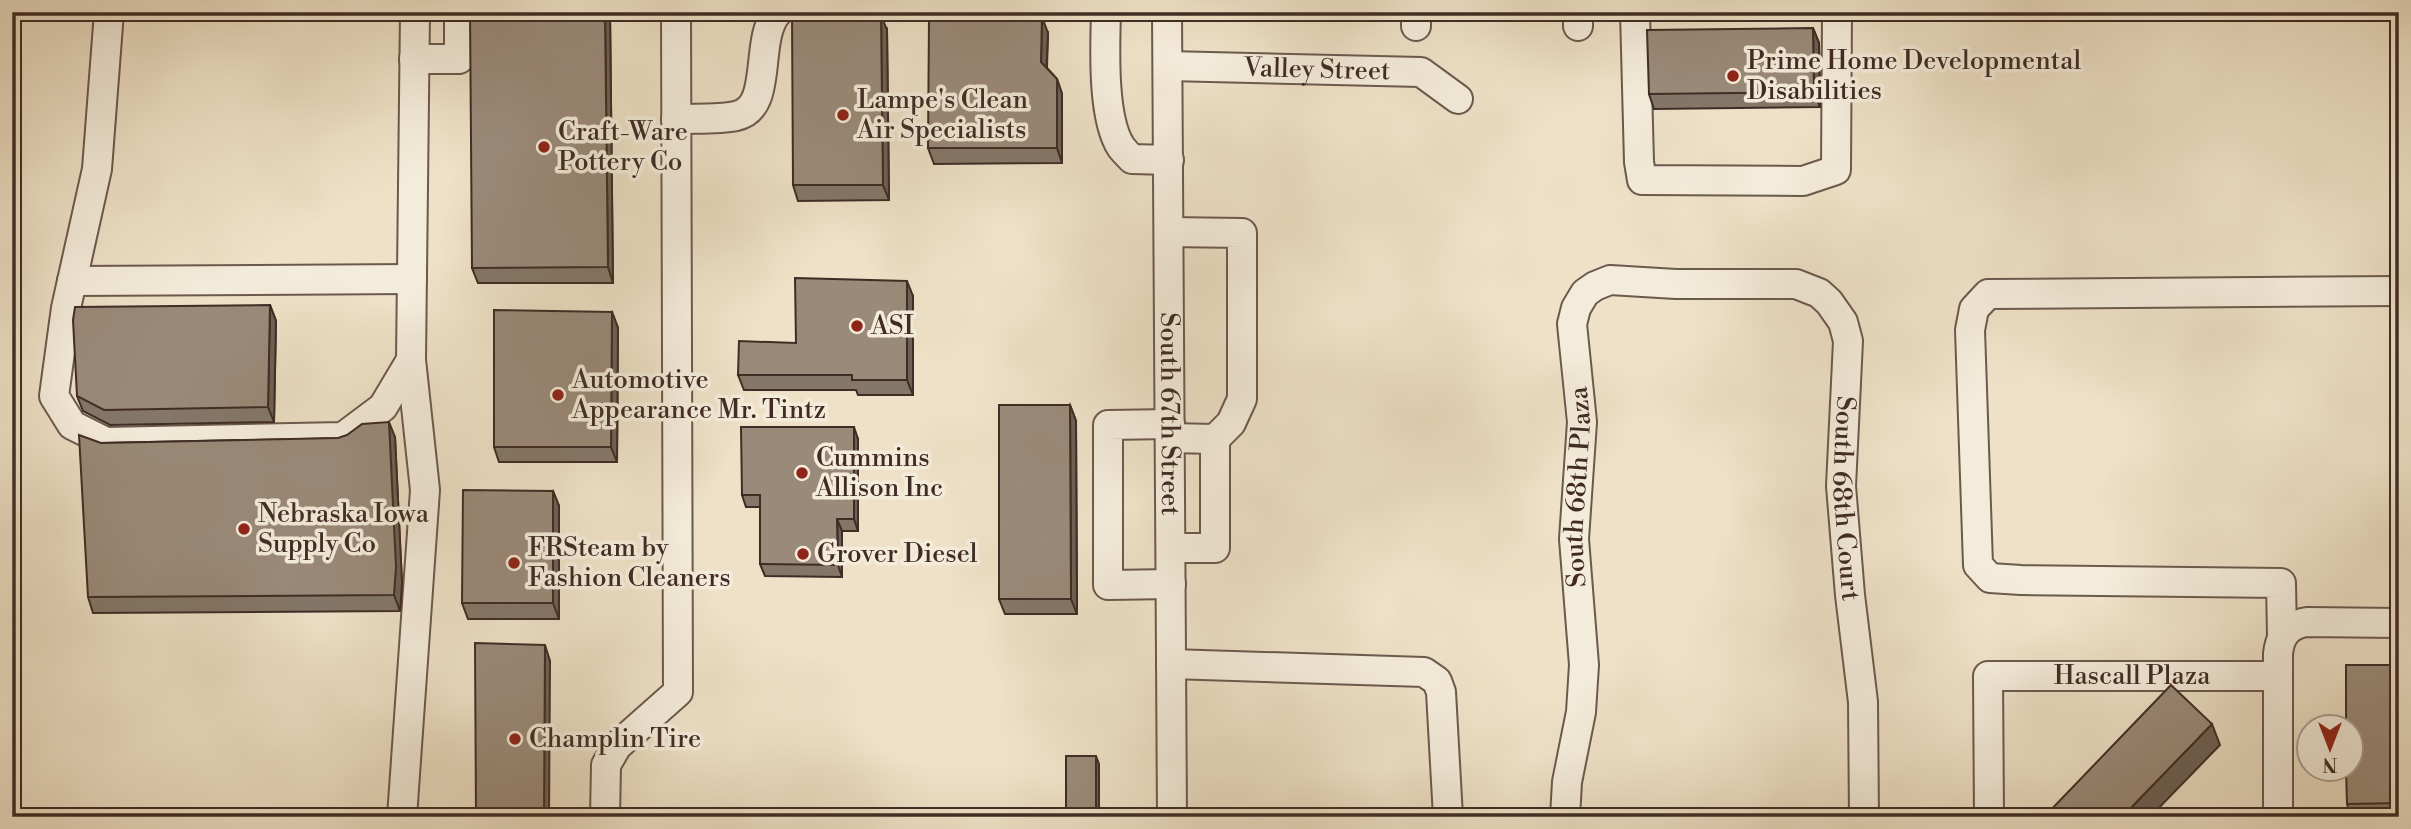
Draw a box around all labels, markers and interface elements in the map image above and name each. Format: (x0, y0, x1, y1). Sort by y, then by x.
place label: Prime Home Developmental Disabilities (1747, 45, 2081, 107)
street label: Valley Street (1242, 52, 1391, 87)
marker: Prime Home Developmental Disabilities (1725, 68, 1741, 84)
place label: Lampe's Clean Air Specialists (856, 84, 1028, 146)
marker: Lampe's Clean Air Specialists (835, 107, 851, 123)
place label: Craft-Ware Pottery Co (558, 116, 688, 178)
marker: Craft-Ware Pottery Co (536, 139, 552, 155)
place label: ASI (870, 310, 914, 342)
street label: South 67th Street (1153, 312, 1186, 516)
marker: ASI (849, 318, 865, 334)
place label: Automotive Appearance Mr. Tintz (571, 364, 826, 426)
street label: South 68th Plaza (1558, 384, 1598, 589)
marker: Automotive Appearance Mr. Tintz (550, 387, 566, 403)
street label: South 68th Court (1825, 395, 1867, 603)
place label: Cummins Allison Inc (815, 442, 943, 504)
marker: Cummins Allison Inc (794, 465, 810, 481)
place label: Nebraska Iowa Supply Co (258, 498, 430, 560)
marker: Nebraska Iowa Supply Co (236, 521, 252, 537)
place label: FRSteam by Fashion Cleaners (528, 532, 731, 594)
place label: Grover Diesel (817, 538, 978, 570)
marker: Grover Diesel (795, 546, 811, 562)
marker: FRSteam by Fashion Cleaners (506, 555, 522, 571)
street label: Hascall Plaza (2054, 660, 2211, 692)
north arrow (2296, 714, 2366, 784)
place label: Champlin Tire (529, 723, 701, 755)
marker: Champlin Tire (507, 731, 523, 747)
text: N (2322, 752, 2338, 776)

